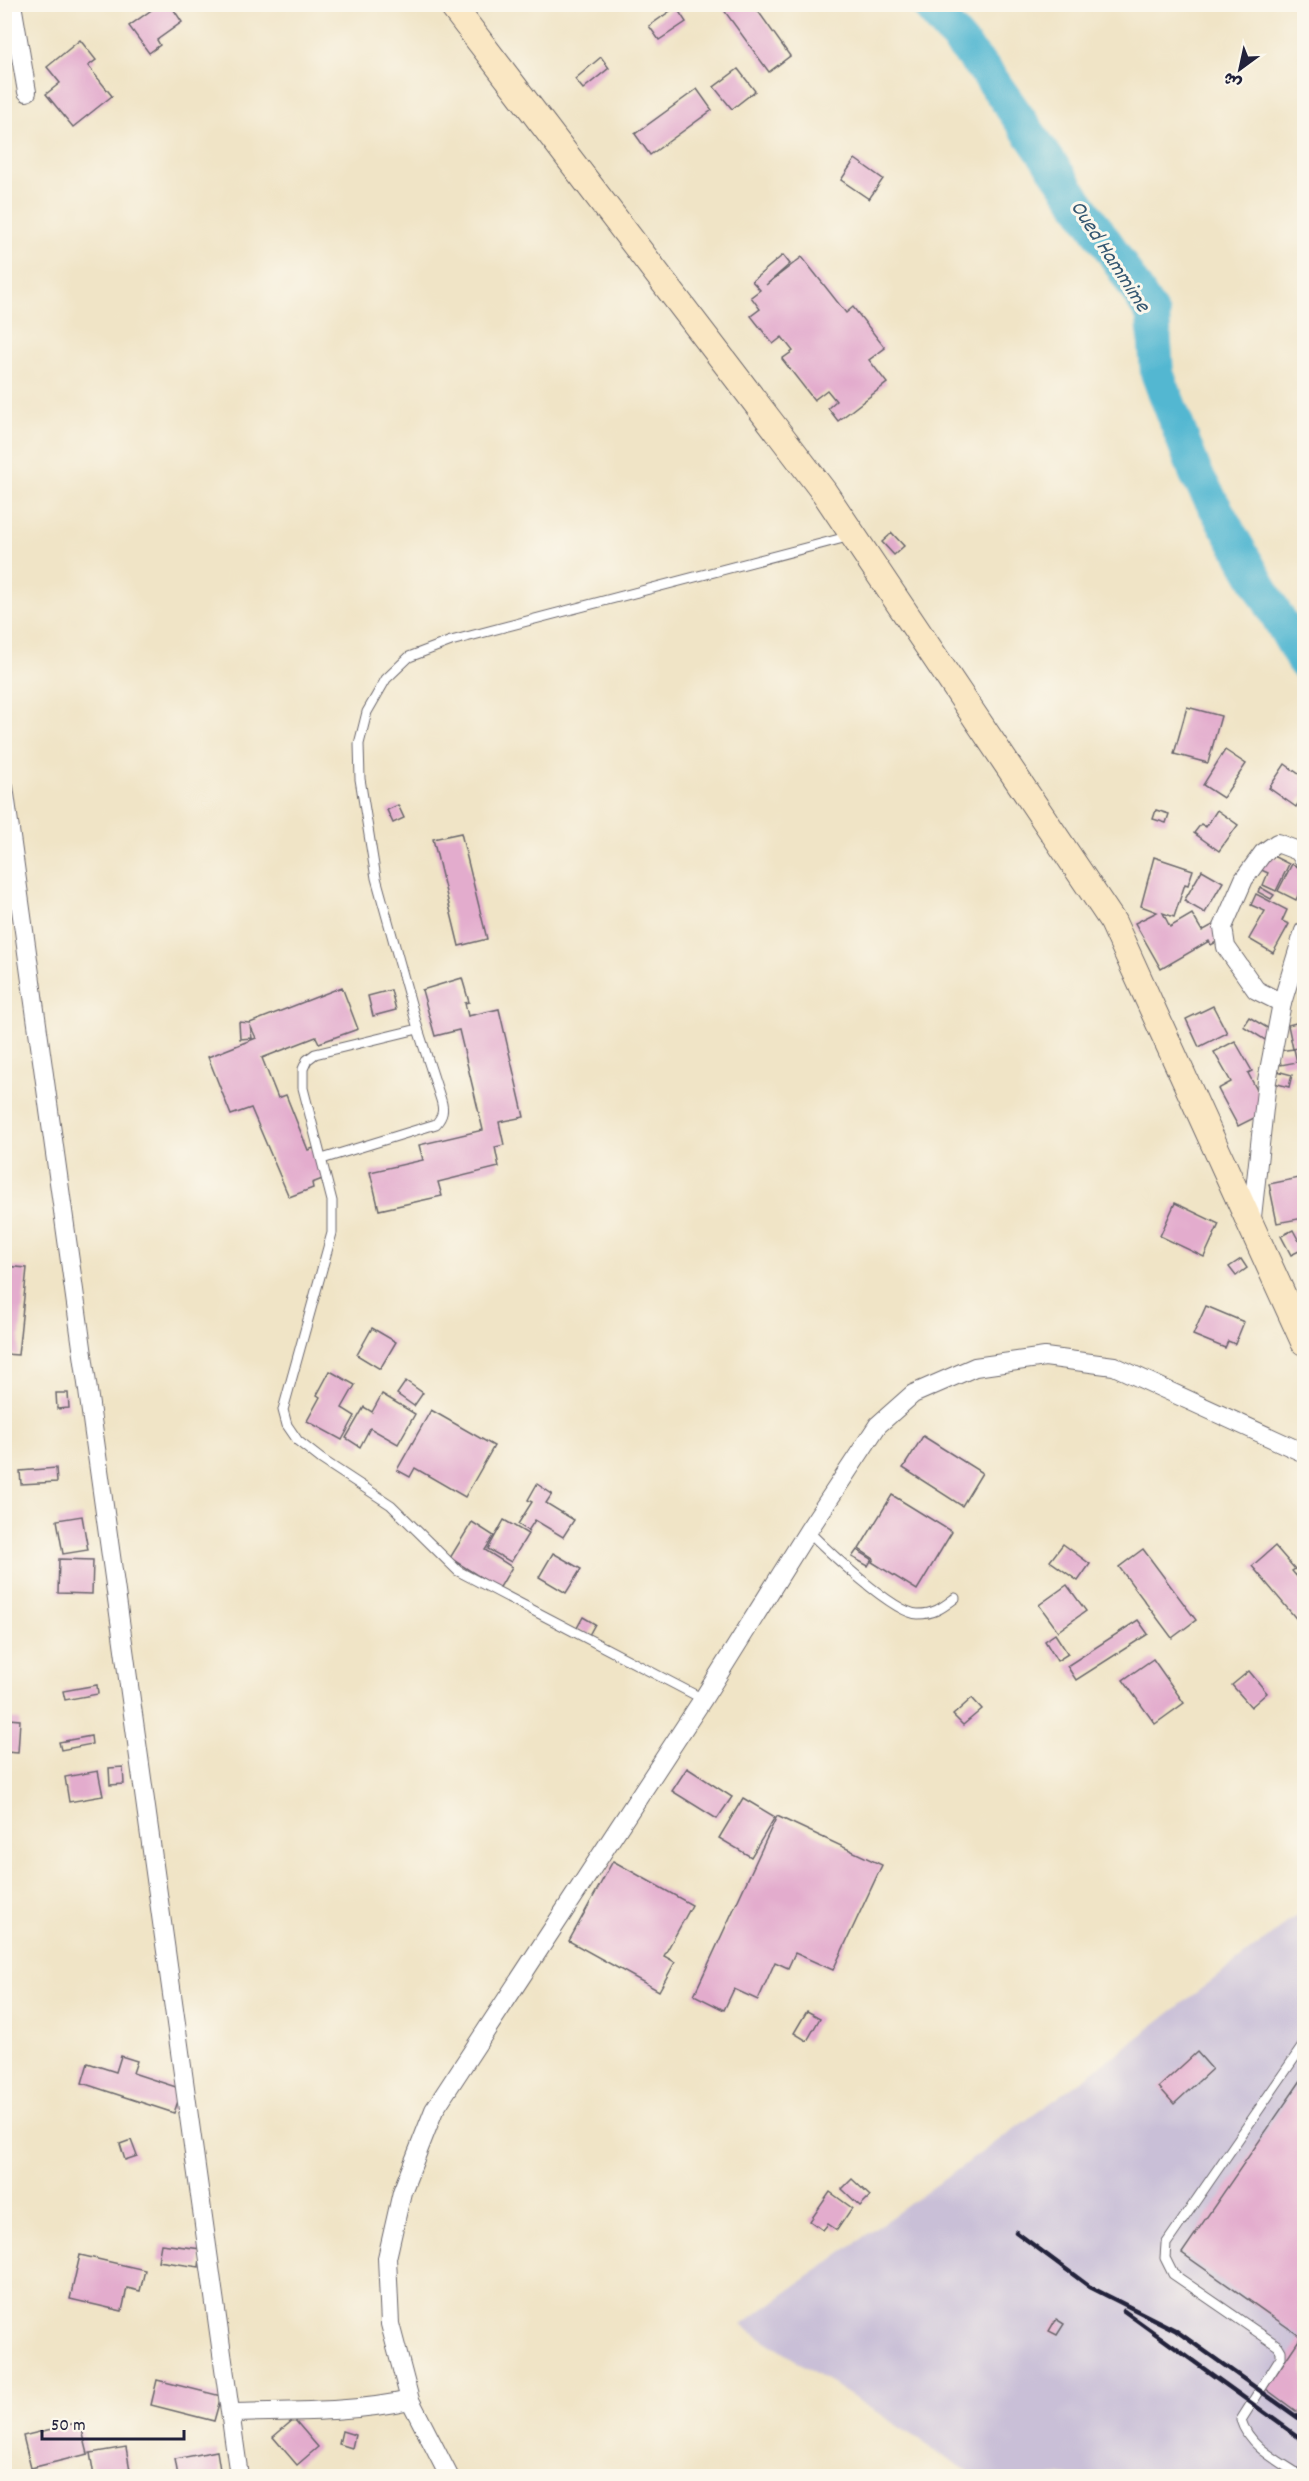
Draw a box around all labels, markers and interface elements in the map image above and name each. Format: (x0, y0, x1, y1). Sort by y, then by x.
north arrow (1210, 39, 1270, 99)
text: ش (1220, 65, 1247, 94)
water label: Oued Hammime (1061, 195, 1158, 320)
scale bar (42, 2403, 184, 2441)
text: 50 m (51, 2414, 86, 2439)

